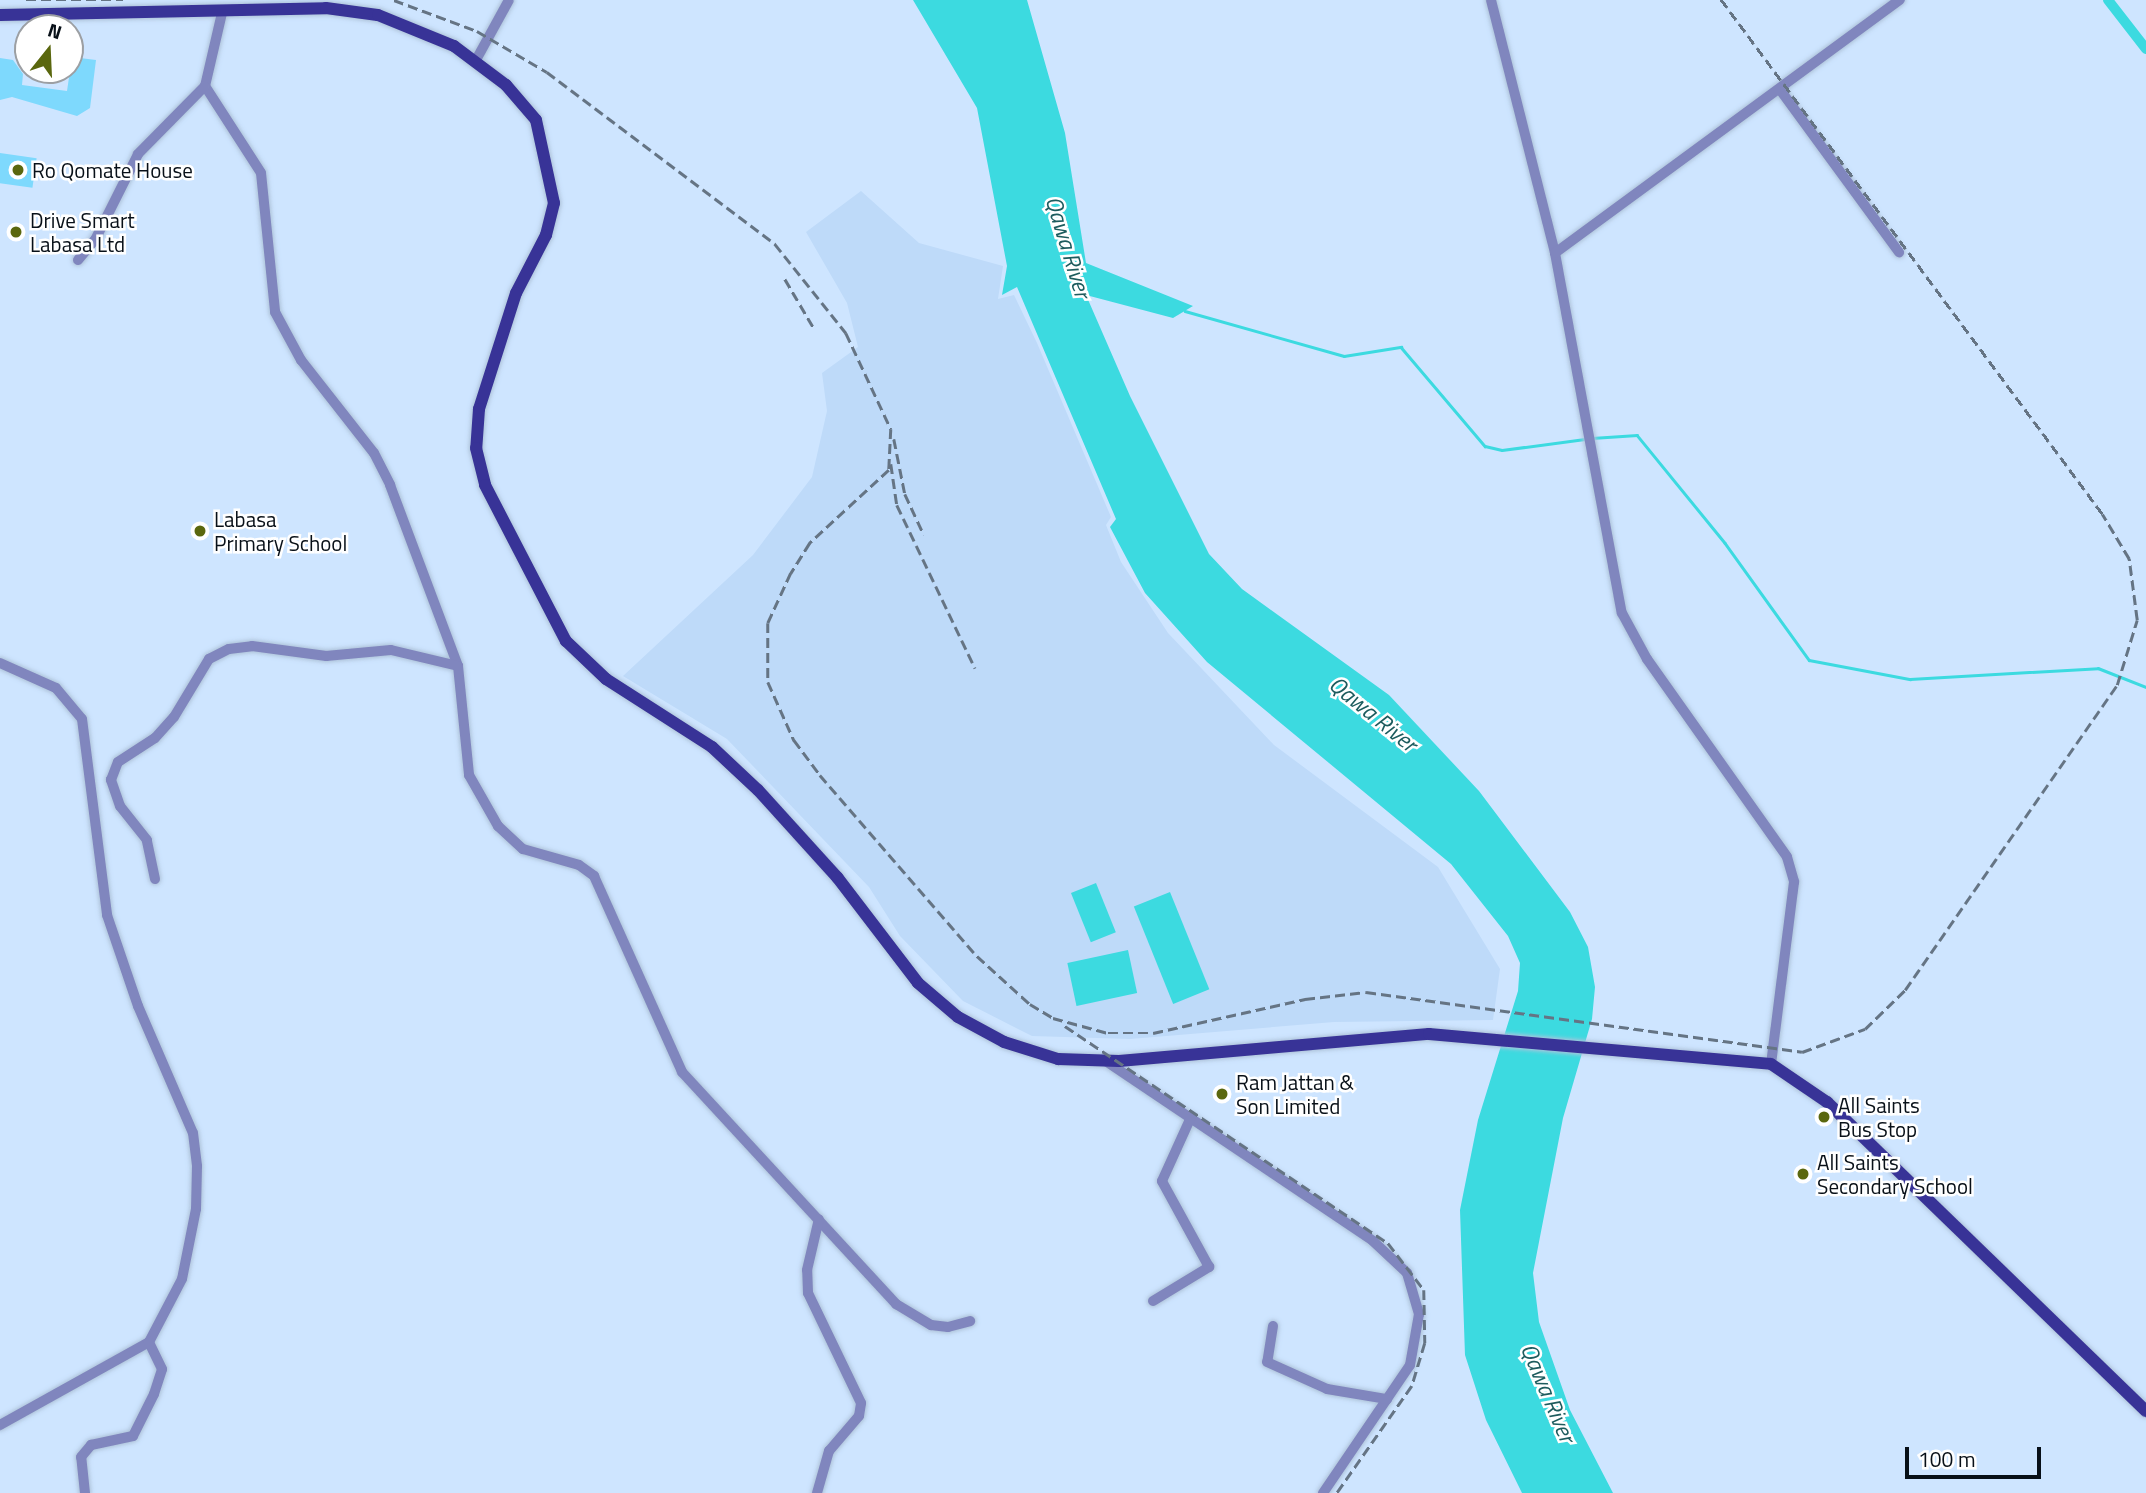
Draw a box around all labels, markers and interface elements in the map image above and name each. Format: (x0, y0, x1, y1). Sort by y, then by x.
north arrow (14, 14, 84, 84)
text: N (44, 15, 66, 46)
place label: Ro Qomate House (32, 157, 193, 183)
marker: Ro Qomate House (10, 162, 26, 178)
water label: Qawa River (1039, 193, 1097, 301)
place label: Drive Smart Labasa Ltd (30, 207, 135, 257)
marker: Drive Smart Labasa Ltd (8, 224, 24, 240)
place label: Labasa Primary School (214, 506, 347, 556)
marker: Labasa Primary School (192, 523, 208, 539)
water label: Qawa River (1324, 670, 1422, 758)
place label: Ram Jattan & Son Limited (1236, 1069, 1354, 1119)
marker: Ram Jattan & Son Limited (1214, 1086, 1230, 1102)
place label: All Saints Bus Stop (1838, 1092, 1920, 1142)
marker: All Saints Bus Stop (1816, 1109, 1832, 1125)
place label: All Saints Secondary School (1817, 1149, 1973, 1199)
marker: All Saints Secondary School (1795, 1166, 1811, 1182)
water label: Qawa River (1515, 1339, 1581, 1447)
scale bar (1908, 1434, 2044, 1478)
text: 100 m (1918, 1443, 1975, 1475)

